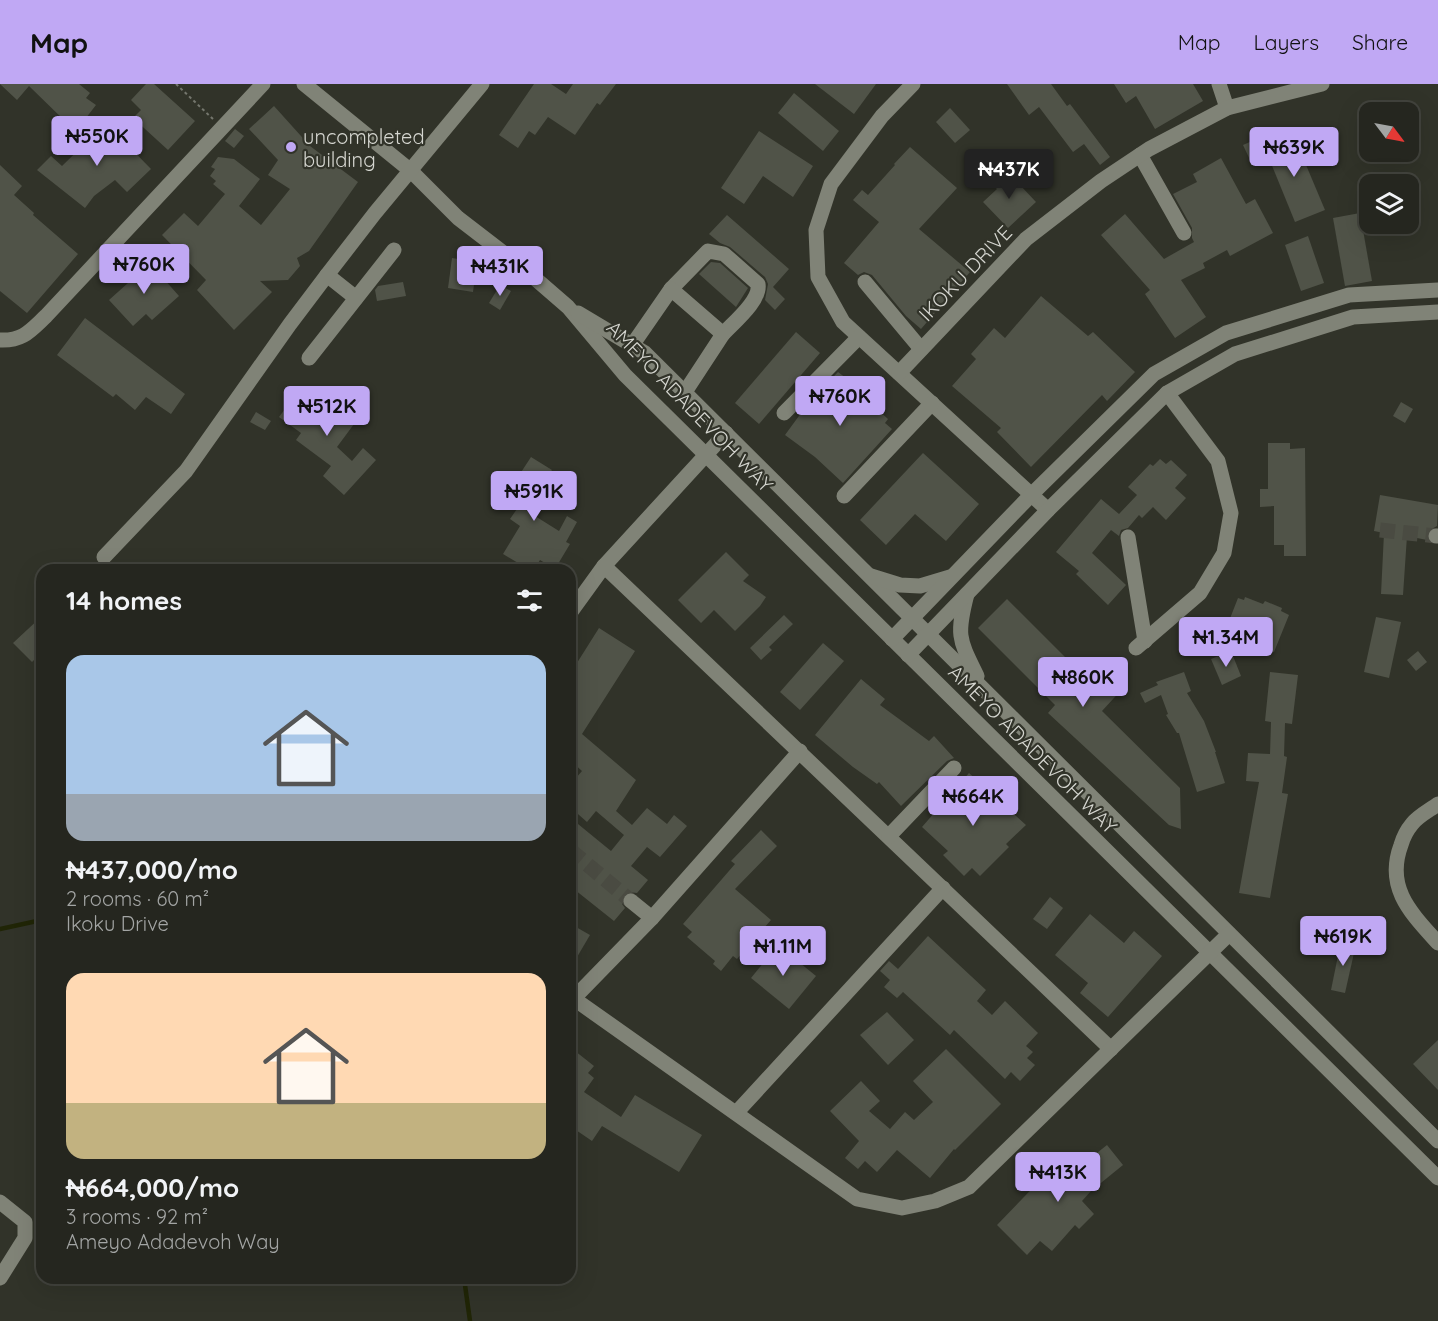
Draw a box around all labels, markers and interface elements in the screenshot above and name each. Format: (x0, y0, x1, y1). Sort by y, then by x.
text: Map (30, 25, 88, 60)
text: Map (1178, 29, 1221, 55)
text: Layers (1254, 29, 1319, 55)
text: Share (1352, 29, 1408, 55)
north arrow (1359, 102, 1419, 162)
map controls (1359, 102, 1419, 234)
pin: ₦550K (55, 116, 139, 167)
text: ₦550K (65, 123, 129, 148)
place label: uncompleted building (303, 124, 425, 172)
pin: ₦639K (1252, 127, 1336, 178)
text: ₦639K (1264, 134, 1324, 159)
marker: uncompleted building (284, 140, 298, 154)
pin: ₦437K (967, 149, 1051, 200)
text: ₦437K (978, 156, 1040, 181)
button: layers (1359, 174, 1419, 234)
street label: IKOKU DRIVE (913, 220, 1017, 326)
pin: ₦760K (102, 244, 186, 295)
pin: ₦431K (458, 246, 542, 297)
text: ₦760K (113, 251, 175, 276)
text: ₦431K (471, 253, 529, 278)
street label: AMEYO ADADEVOH WAY (602, 315, 778, 497)
pin: ₦760K (798, 376, 882, 427)
text: ₦760K (809, 383, 871, 408)
pin: ₦512K (285, 386, 369, 437)
text: ₦512K (298, 393, 356, 418)
pin: ₦591K (492, 471, 576, 522)
text: ₦591K (505, 478, 563, 503)
text: 14 homes (66, 584, 182, 617)
icon: filters (513, 584, 546, 617)
pin: ₦1.34M (1177, 617, 1275, 668)
text: ₦1.34M (1193, 624, 1259, 649)
pin: ₦860K (1041, 657, 1125, 708)
street label: AMEYO ADADEVOH WAY (943, 659, 1123, 839)
text: ₦860K (1052, 664, 1114, 689)
icon: home (252, 694, 360, 802)
pin: ₦664K (931, 776, 1015, 827)
text: ₦664K (942, 783, 1004, 808)
text: ₦437,000/mo (66, 853, 238, 886)
text: 2 rooms · 60 m² (66, 886, 209, 911)
text: Ikoku Drive (66, 911, 169, 936)
pin: ₦619K (1301, 916, 1385, 967)
text: ₦619K (1314, 923, 1372, 948)
pin: ₦1.11M (734, 926, 832, 977)
text: ₦1.11M (754, 933, 812, 958)
icon: home (252, 1012, 360, 1120)
pin: ₦413K (1016, 1152, 1100, 1203)
text: ₦413K (1029, 1159, 1087, 1184)
text: ₦664,000/mo (66, 1171, 239, 1204)
text: 3 rooms · 92 m² (66, 1204, 208, 1229)
text: Ameyo Adadevoh Way (66, 1229, 280, 1254)

